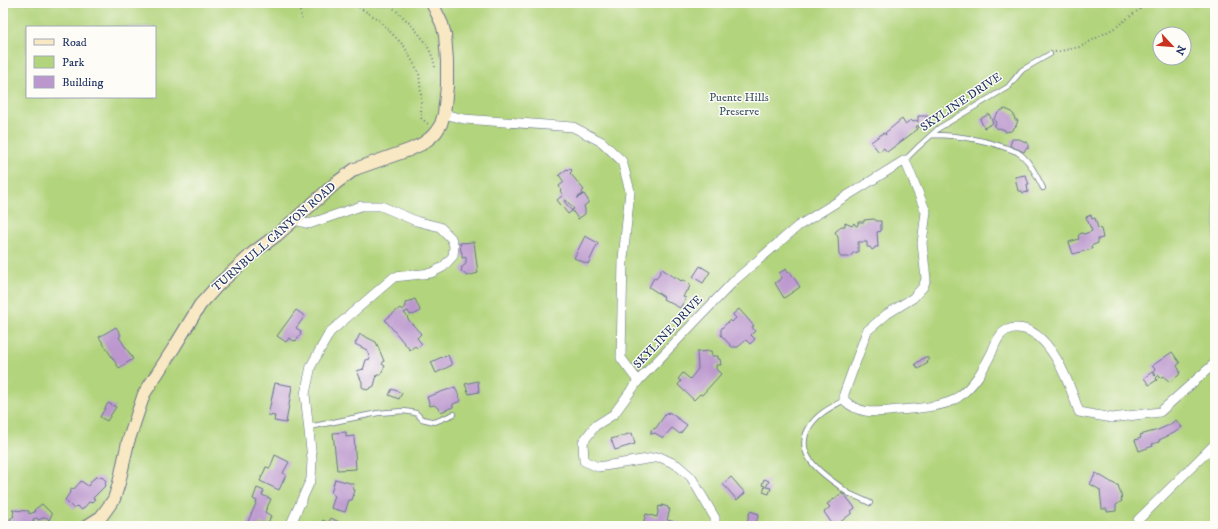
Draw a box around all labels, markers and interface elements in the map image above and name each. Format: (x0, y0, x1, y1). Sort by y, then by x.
legend (26, 26, 156, 98)
north arrow (1152, 26, 1192, 66)
text: Road (62, 35, 87, 50)
text: N (1172, 43, 1188, 57)
text: Park (62, 55, 84, 70)
street label: SKYLINE DRIVE (918, 69, 1005, 135)
text: Building (62, 75, 103, 90)
park label: Puente Hills Preserve (709, 90, 769, 119)
street label: TURNBULL CANYON ROAD (209, 179, 339, 295)
street label: SKYLINE DRIVE (630, 292, 706, 372)

